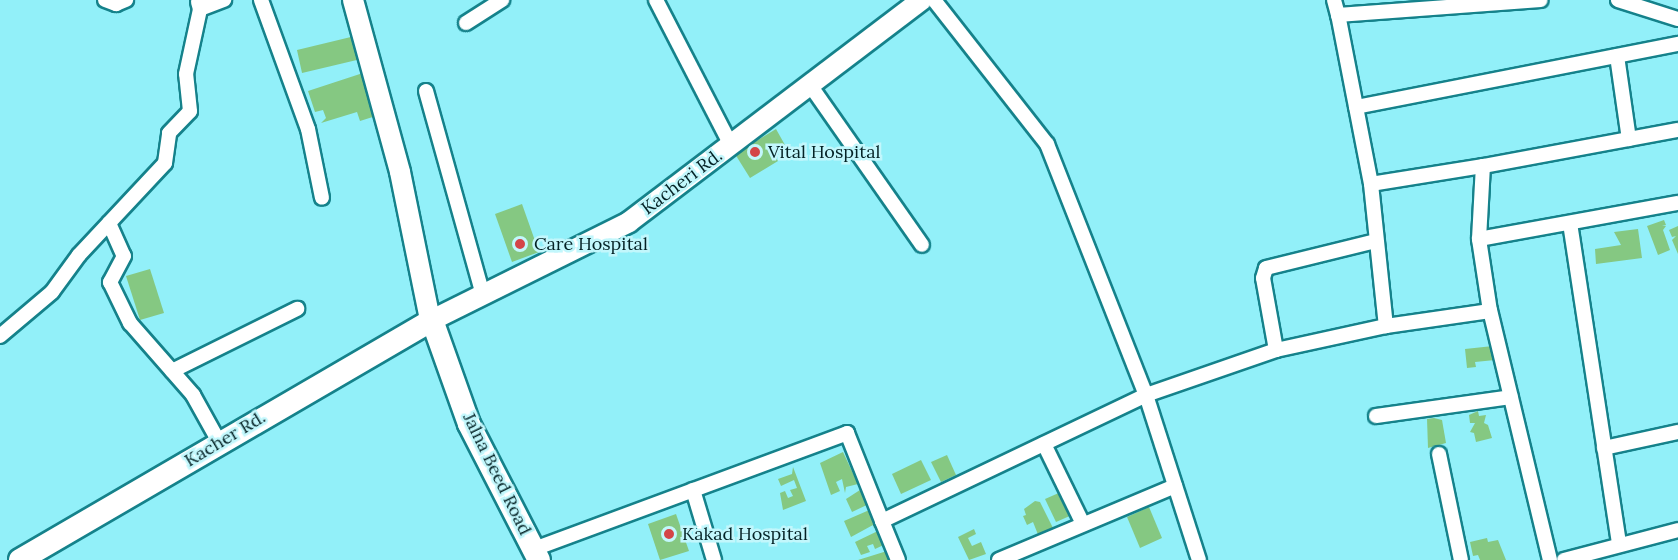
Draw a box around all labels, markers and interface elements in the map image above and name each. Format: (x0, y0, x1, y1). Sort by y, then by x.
place label: Vital Hospital (768, 141, 880, 163)
marker: Vital Hospital (746, 143, 764, 161)
street label: Kacheri Rd. (637, 145, 727, 219)
place label: Care Hospital (534, 233, 648, 255)
marker: Care Hospital (511, 235, 529, 253)
street label: Kacher Rd. (181, 406, 269, 472)
street label: Jalna Beed Road (458, 409, 536, 539)
place label: Kakad Hospital (682, 523, 808, 545)
marker: Kakad Hospital (660, 525, 678, 543)

